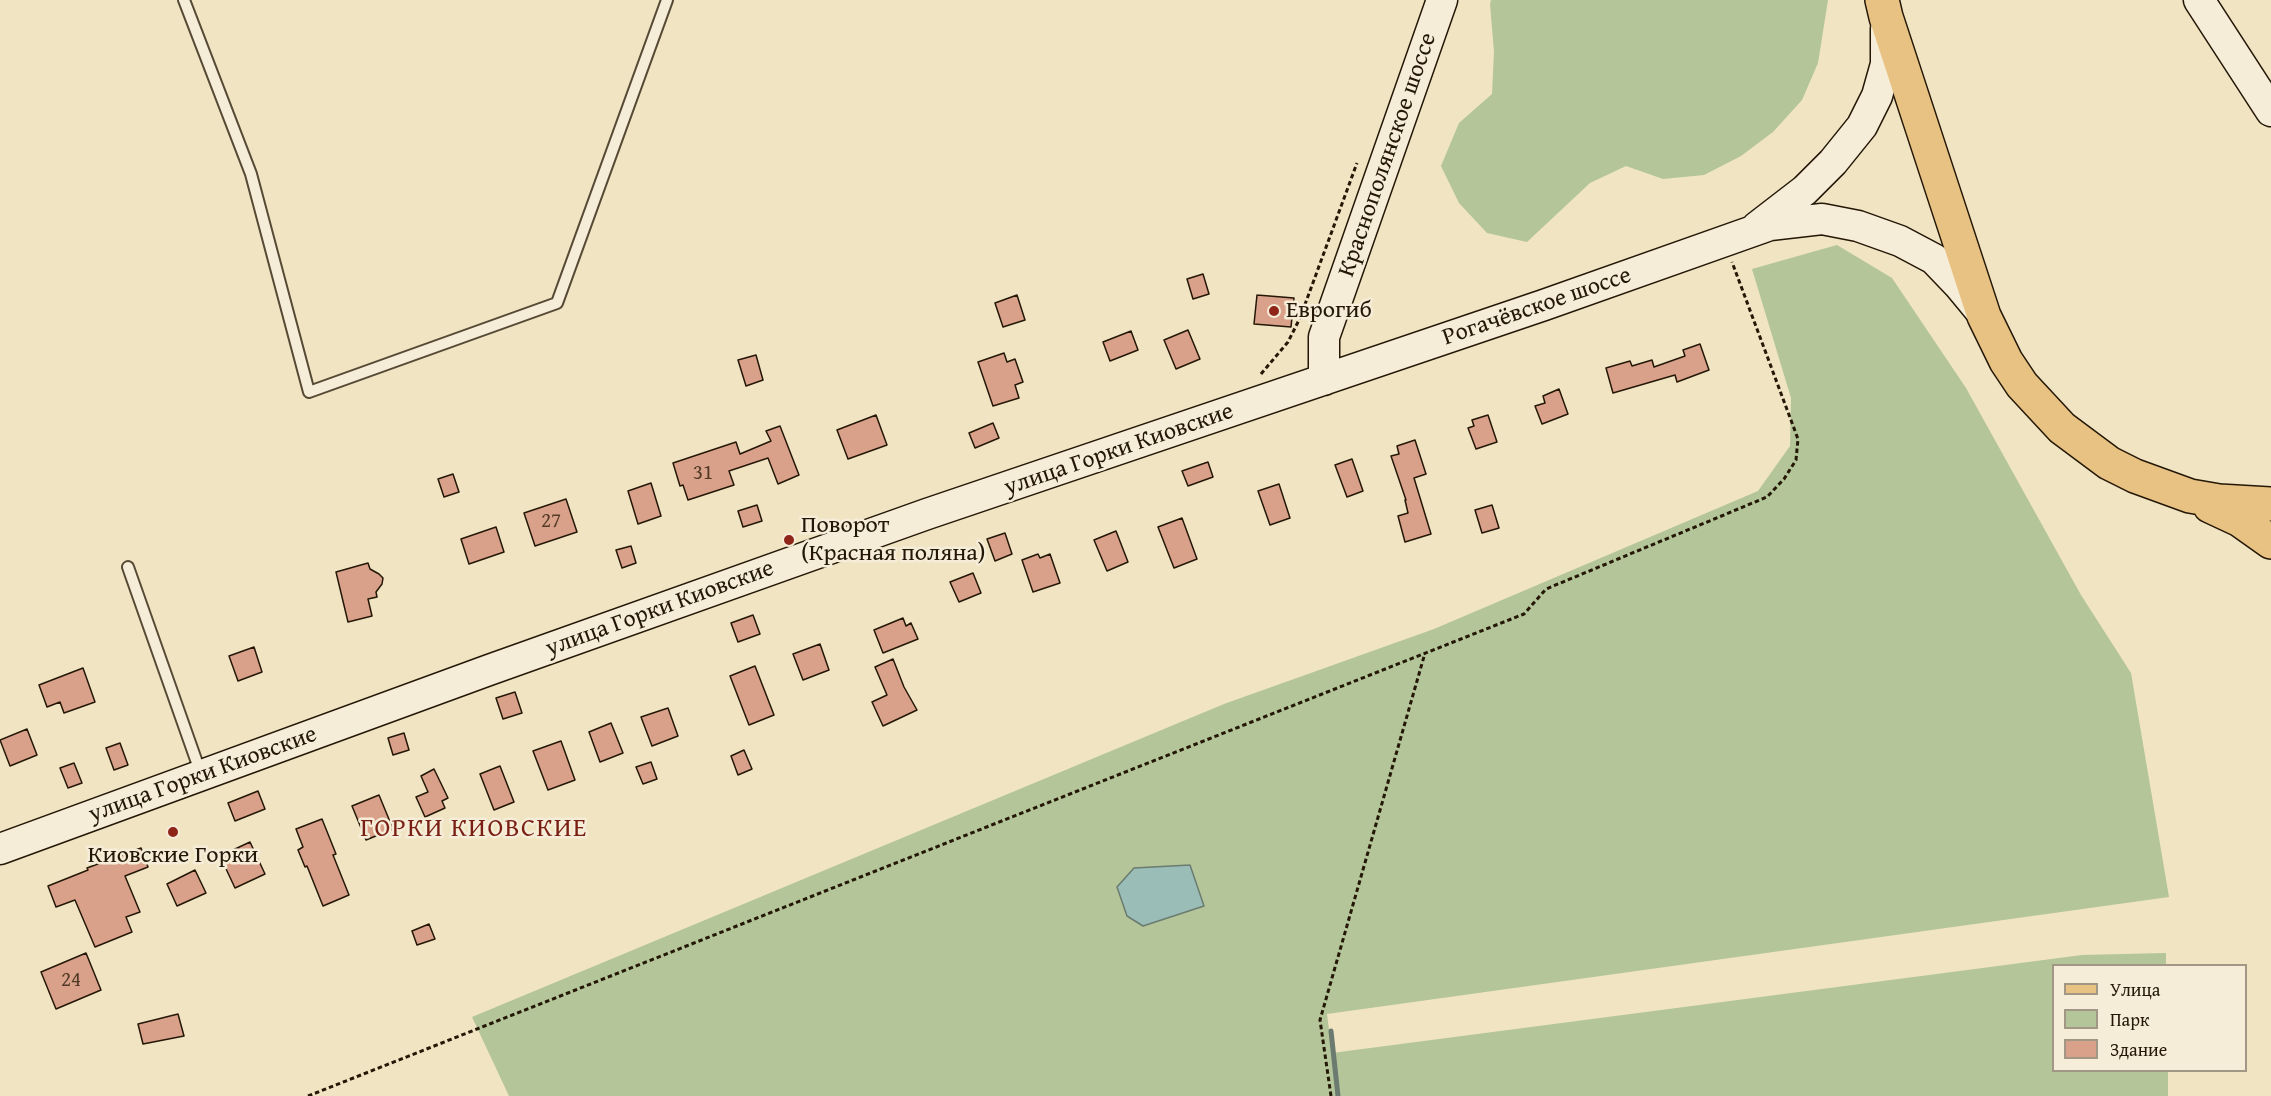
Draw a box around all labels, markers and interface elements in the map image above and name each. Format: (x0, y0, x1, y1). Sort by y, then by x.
street label: Краснополянское шоссе (1333, 29, 1443, 281)
street label: Рогачёвское шоссе (1439, 261, 1635, 353)
place label: Еврогиб (1286, 297, 1372, 325)
marker: Еврогиб (1267, 304, 1281, 318)
street label: улица Горки Киовские (1001, 397, 1237, 503)
house number: 31 (693, 461, 713, 487)
house number: 27 (541, 509, 561, 535)
place label: Поворот (Красная поляна) (801, 512, 985, 568)
marker: Поворот (Красная поляна) (782, 533, 796, 547)
street label: улица Горки Киовские (542, 554, 778, 664)
street label: улица Горки Киовские (85, 720, 321, 830)
district label: ГОРКИ КИОВСКИЕ (360, 813, 588, 845)
marker: Киовские Горки (166, 825, 180, 839)
place label: Киовские Горки (88, 842, 258, 870)
legend (2052, 964, 2247, 1072)
house number: 24 (61, 968, 81, 994)
text: Улица (2110, 976, 2160, 1003)
text: Парк (2110, 1006, 2149, 1033)
text: Здание (2110, 1036, 2167, 1063)

